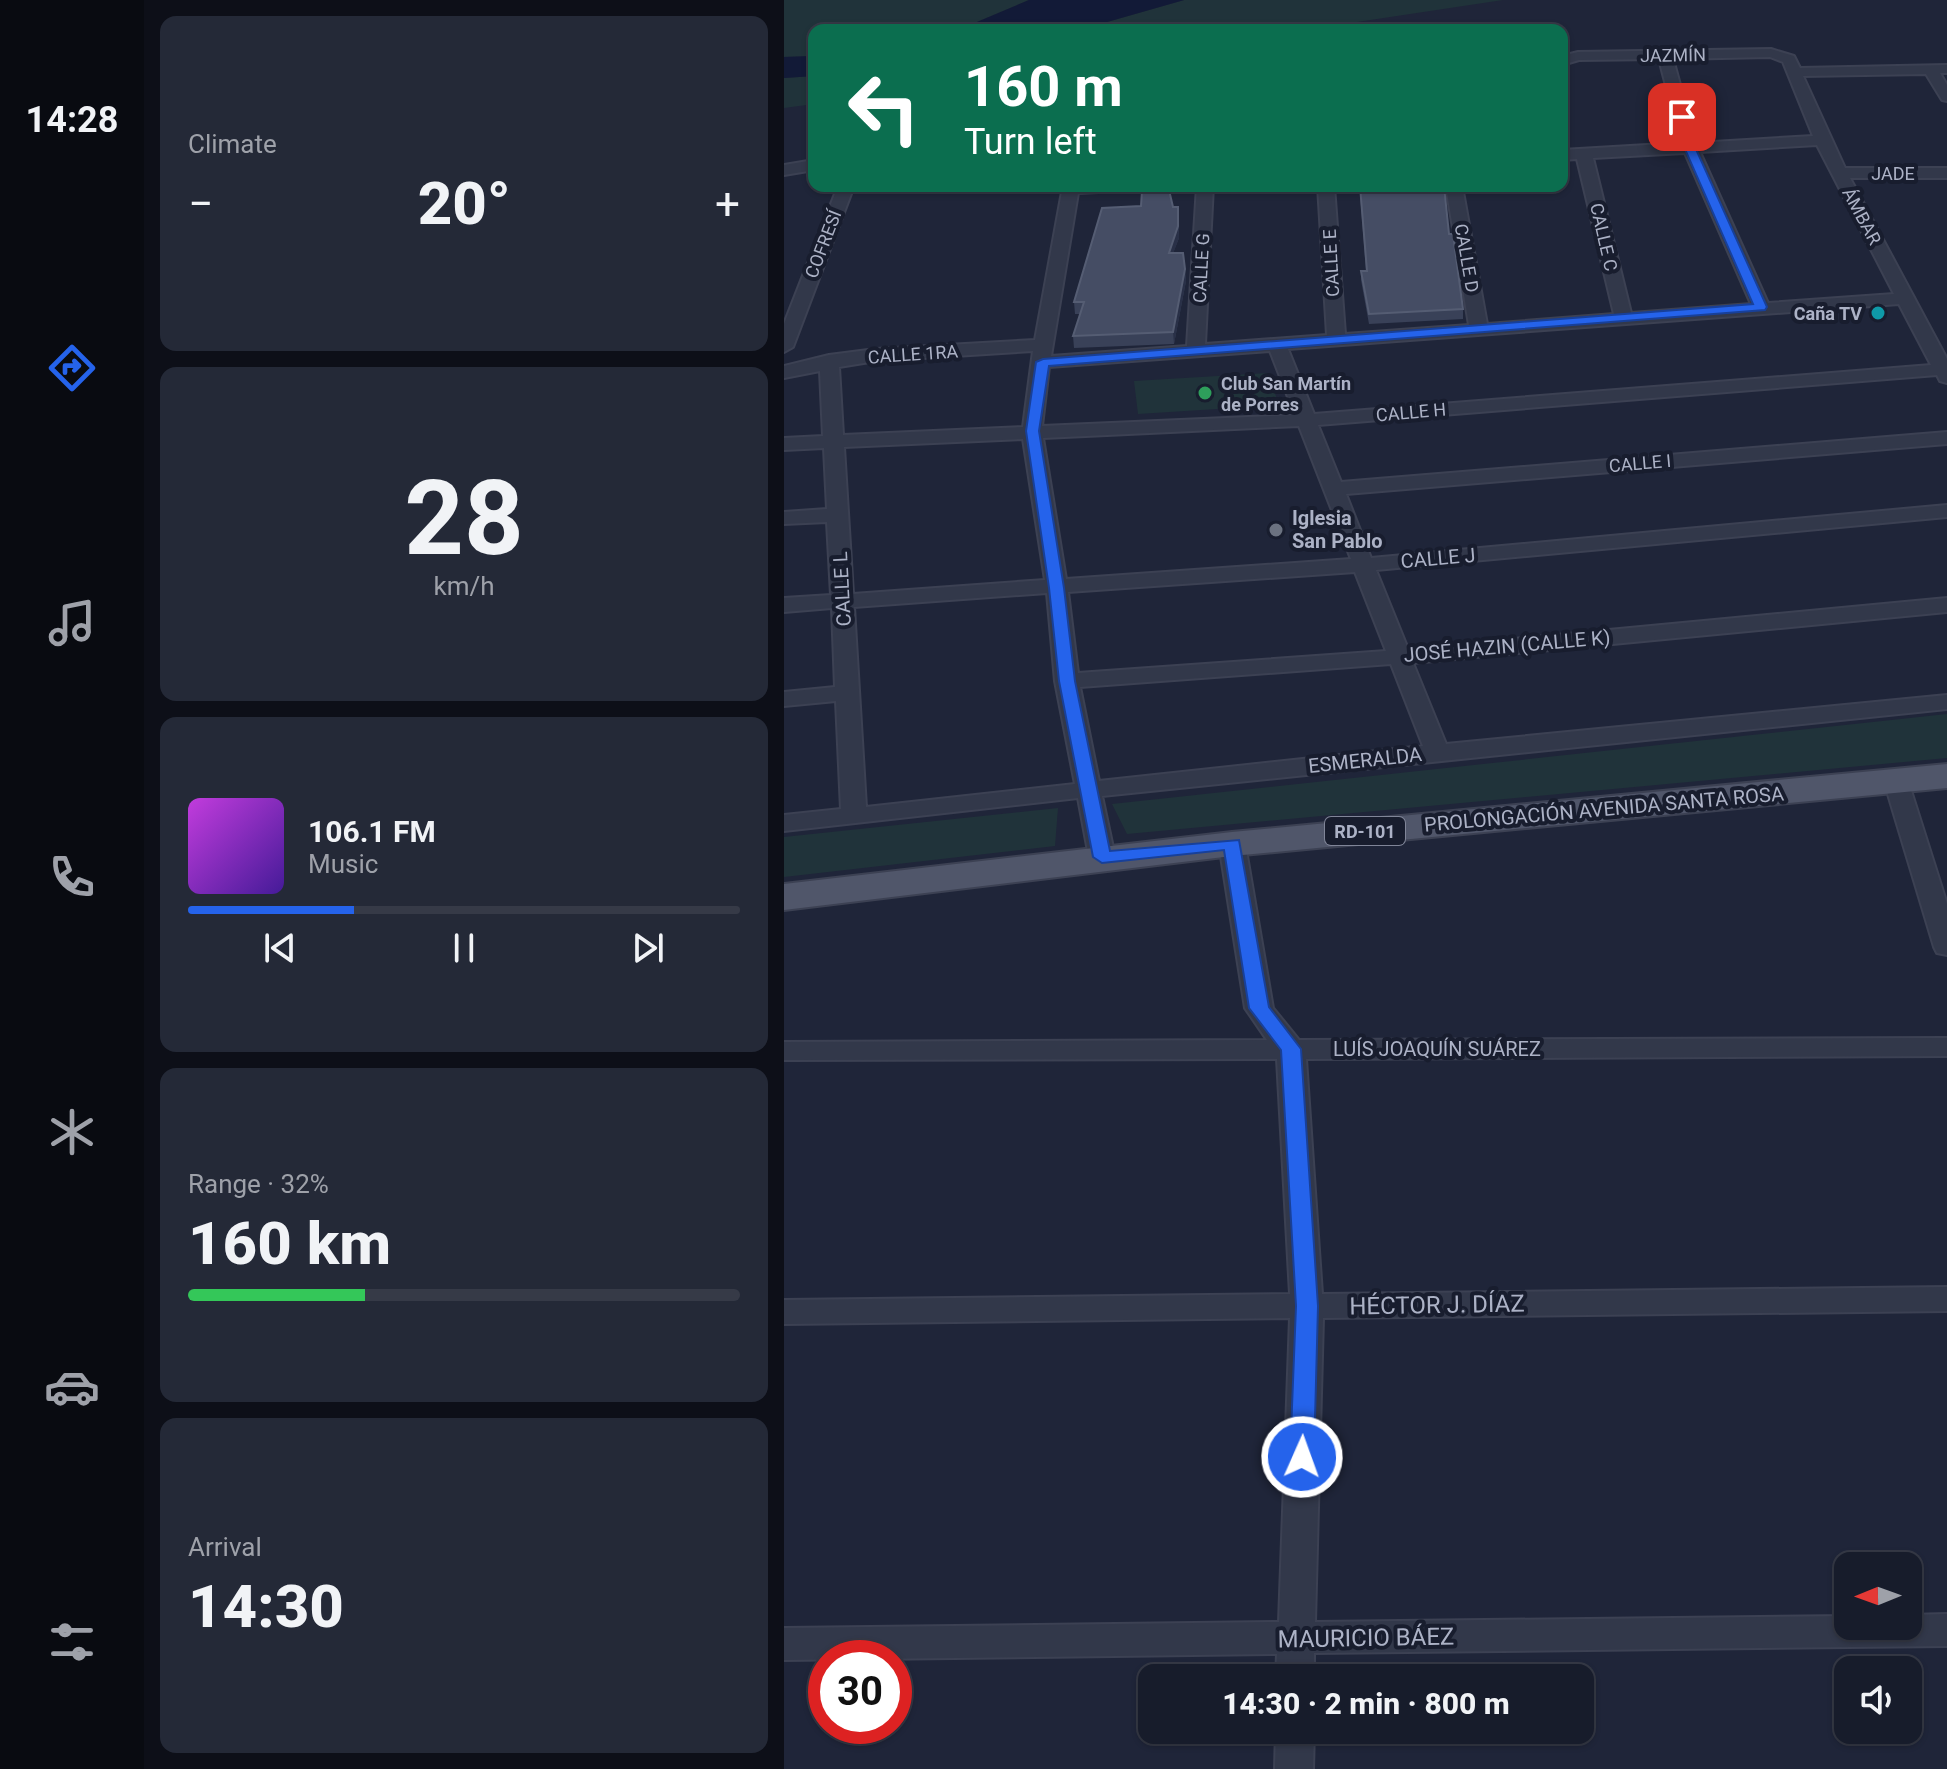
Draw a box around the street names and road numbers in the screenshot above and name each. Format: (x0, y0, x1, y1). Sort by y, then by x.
street label: JAZMÍN (1640, 44, 1706, 66)
street label: JADE (1871, 163, 1915, 184)
street label: ÁMBAR (1838, 184, 1886, 248)
street label: CALLE C (1586, 201, 1622, 273)
street label: COFRESÍ (800, 206, 846, 281)
street label: CALLE D (1451, 222, 1483, 294)
street label: CALLE E (1319, 229, 1343, 297)
street label: CALLE G (1189, 233, 1213, 303)
street label: CALLE 1RA (867, 340, 959, 368)
street label: CALLE H (1375, 398, 1447, 426)
street label: CALLE I (1608, 450, 1672, 476)
street label: CALLE J (1400, 543, 1476, 573)
street label: CALLE L (828, 551, 856, 627)
street label: JOSÉ HAZIN (CALLE K) (1403, 625, 1611, 667)
street label: ESMERALDA (1307, 742, 1423, 778)
street label: PROLONGACIÓN AVENIDA SANTA ROSA (1423, 781, 1785, 837)
road number: RD-101 (1325, 817, 1405, 845)
street label: LUÍS JOAQUÍN SUÁREZ (1333, 1037, 1541, 1061)
street label: HÉCTOR J. DÍAZ (1349, 1289, 1525, 1321)
street label: MAURICIO BÁEZ (1277, 1622, 1455, 1654)

